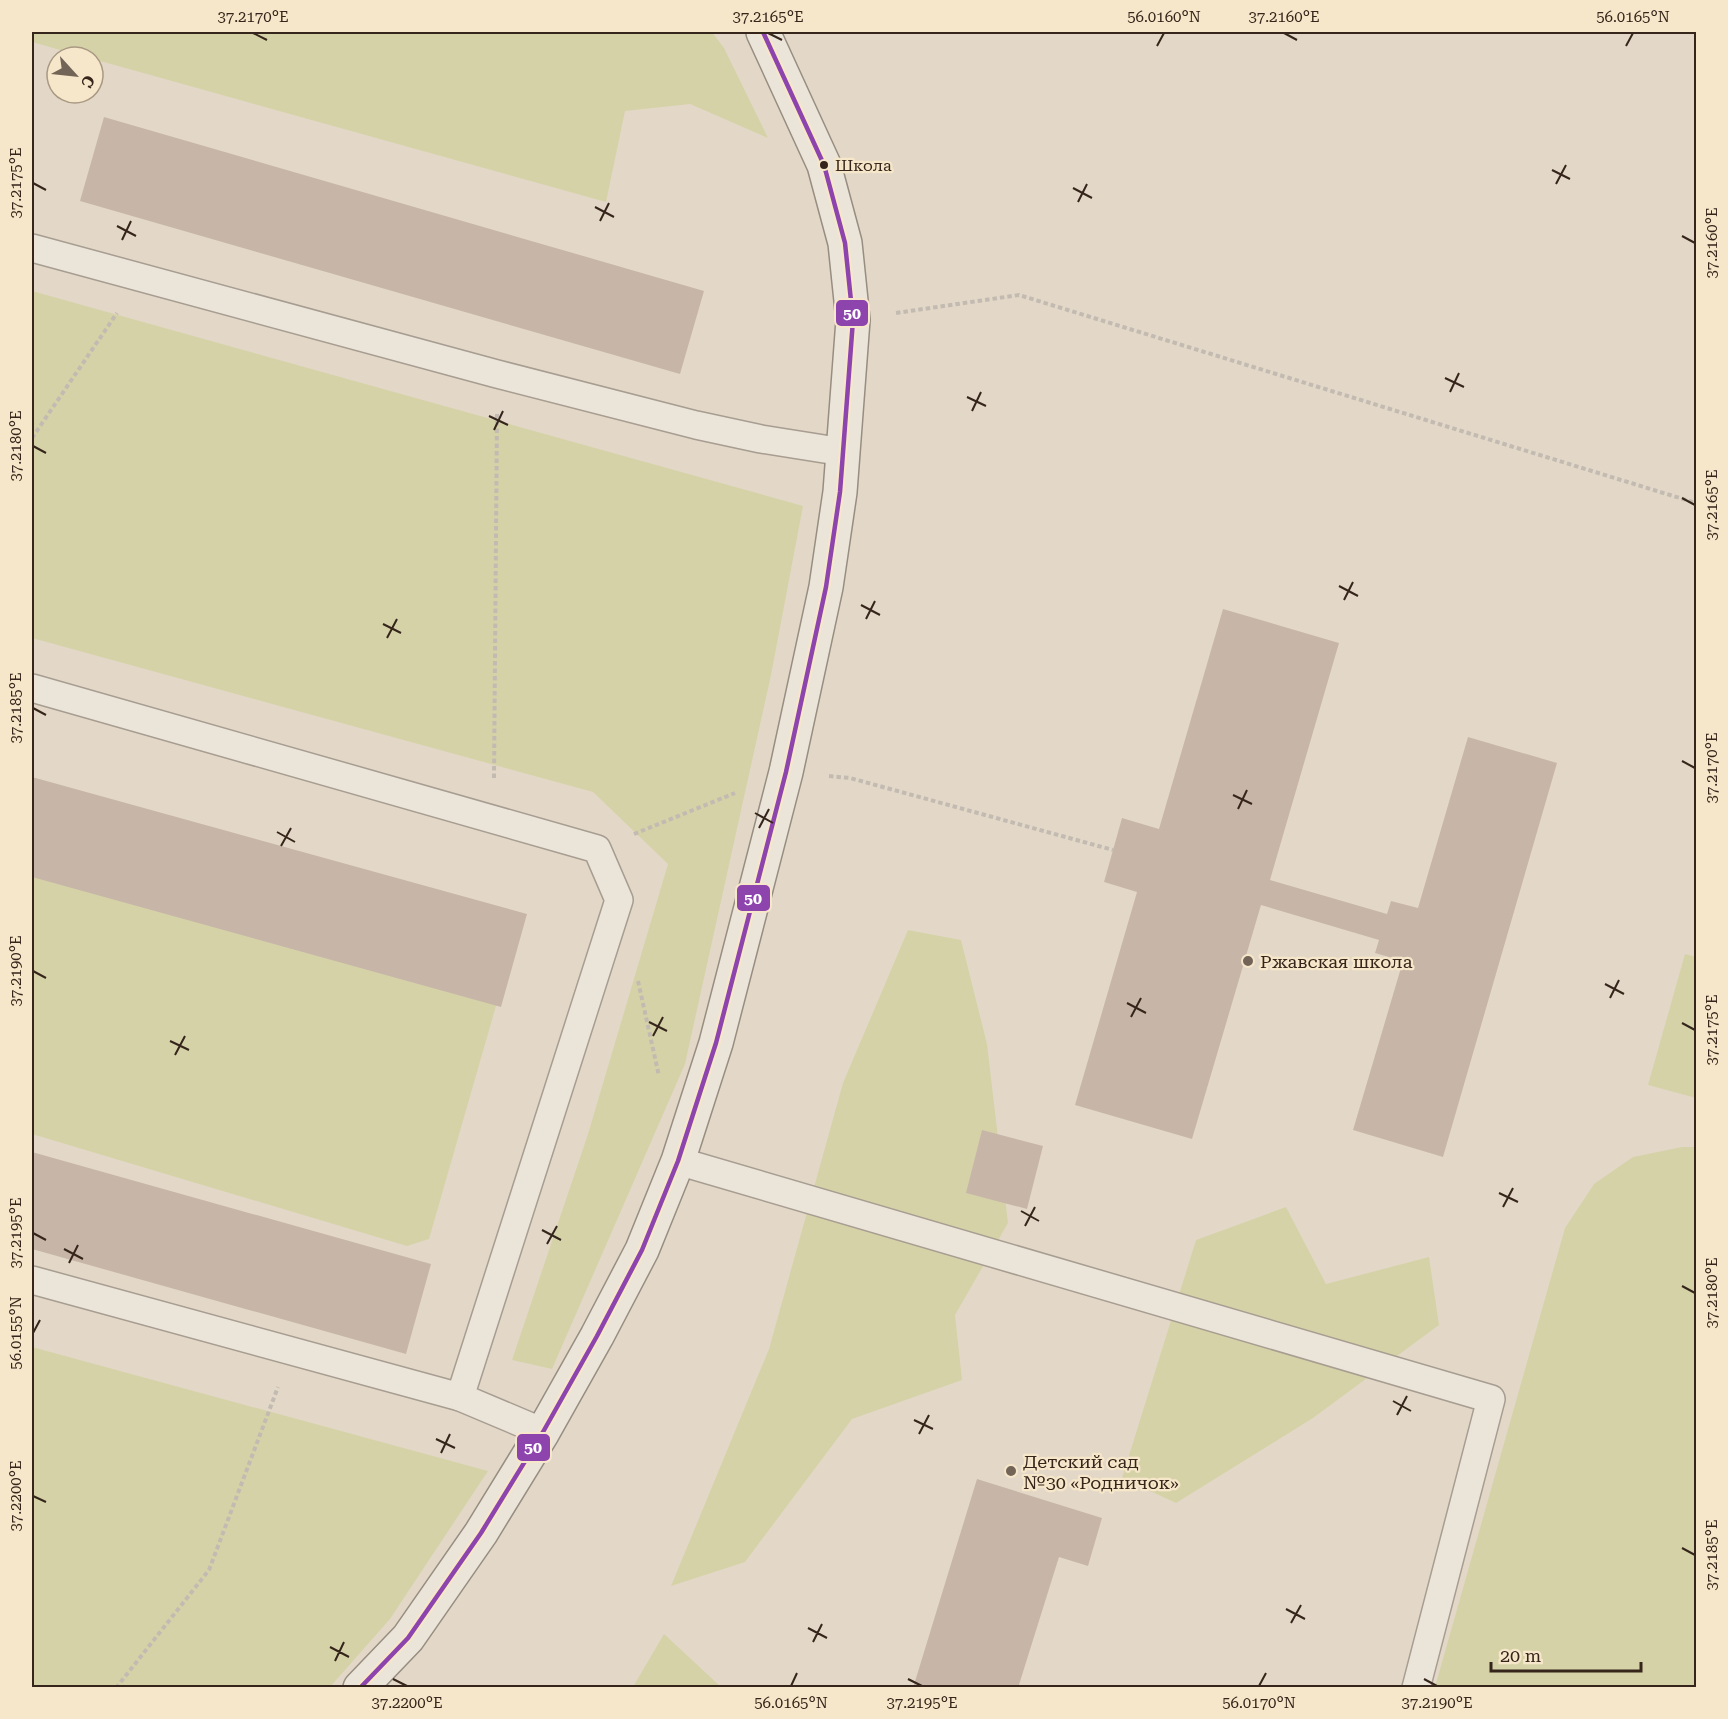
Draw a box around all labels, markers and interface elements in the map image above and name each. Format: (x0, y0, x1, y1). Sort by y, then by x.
text: 37.2170°E (217, 8, 289, 26)
text: 37.2165°E (732, 8, 804, 26)
text: 56.0160°N (1127, 8, 1201, 26)
text: 37.2160°E (1248, 8, 1320, 26)
text: 56.0165°N (1596, 8, 1670, 26)
north arrow (45, 45, 105, 105)
text: С (77, 72, 99, 91)
text: 37.2175°E (7, 147, 25, 219)
place label: Школа (835, 156, 892, 175)
marker: Школа (818, 159, 830, 171)
text: 37.2160°E (1703, 207, 1721, 279)
line badge: 50 (835, 299, 869, 327)
text: 50 (843, 304, 861, 323)
text: 37.2180°E (7, 410, 25, 482)
text: 37.2165°E (1703, 469, 1721, 541)
text: 37.2185°E (7, 672, 25, 744)
text: 37.2170°E (1703, 732, 1721, 804)
line badge: 50 (736, 884, 771, 912)
text: 50 (744, 889, 762, 908)
text: 37.2190°E (7, 935, 25, 1007)
place label: Ржавская школа (1260, 951, 1413, 972)
marker: Ржавская школа (1241, 954, 1255, 968)
text: 37.2175°E (1703, 994, 1721, 1066)
text: 37.2195°E (7, 1197, 25, 1269)
text: 37.2180°E (1703, 1257, 1721, 1329)
text: 56.0155°N (7, 1296, 25, 1370)
line badge: 50 (516, 1433, 551, 1462)
text: 50 (524, 1438, 542, 1457)
place label: Детский сад №30 «Родничок» (1023, 1451, 1179, 1493)
text: 37.2200°E (7, 1460, 25, 1532)
marker: Детский сад №30 «Родничок» (1004, 1464, 1018, 1478)
text: 37.2185°E (1703, 1519, 1721, 1591)
scale bar (1491, 1635, 1641, 1673)
text: 20 m (1500, 1645, 1541, 1666)
text: 37.2200°E (371, 1694, 443, 1712)
text: 56.0165°N (754, 1694, 828, 1712)
text: 37.2195°E (886, 1694, 958, 1712)
text: 56.0170°N (1222, 1694, 1296, 1712)
text: 37.2190°E (1401, 1694, 1473, 1712)

